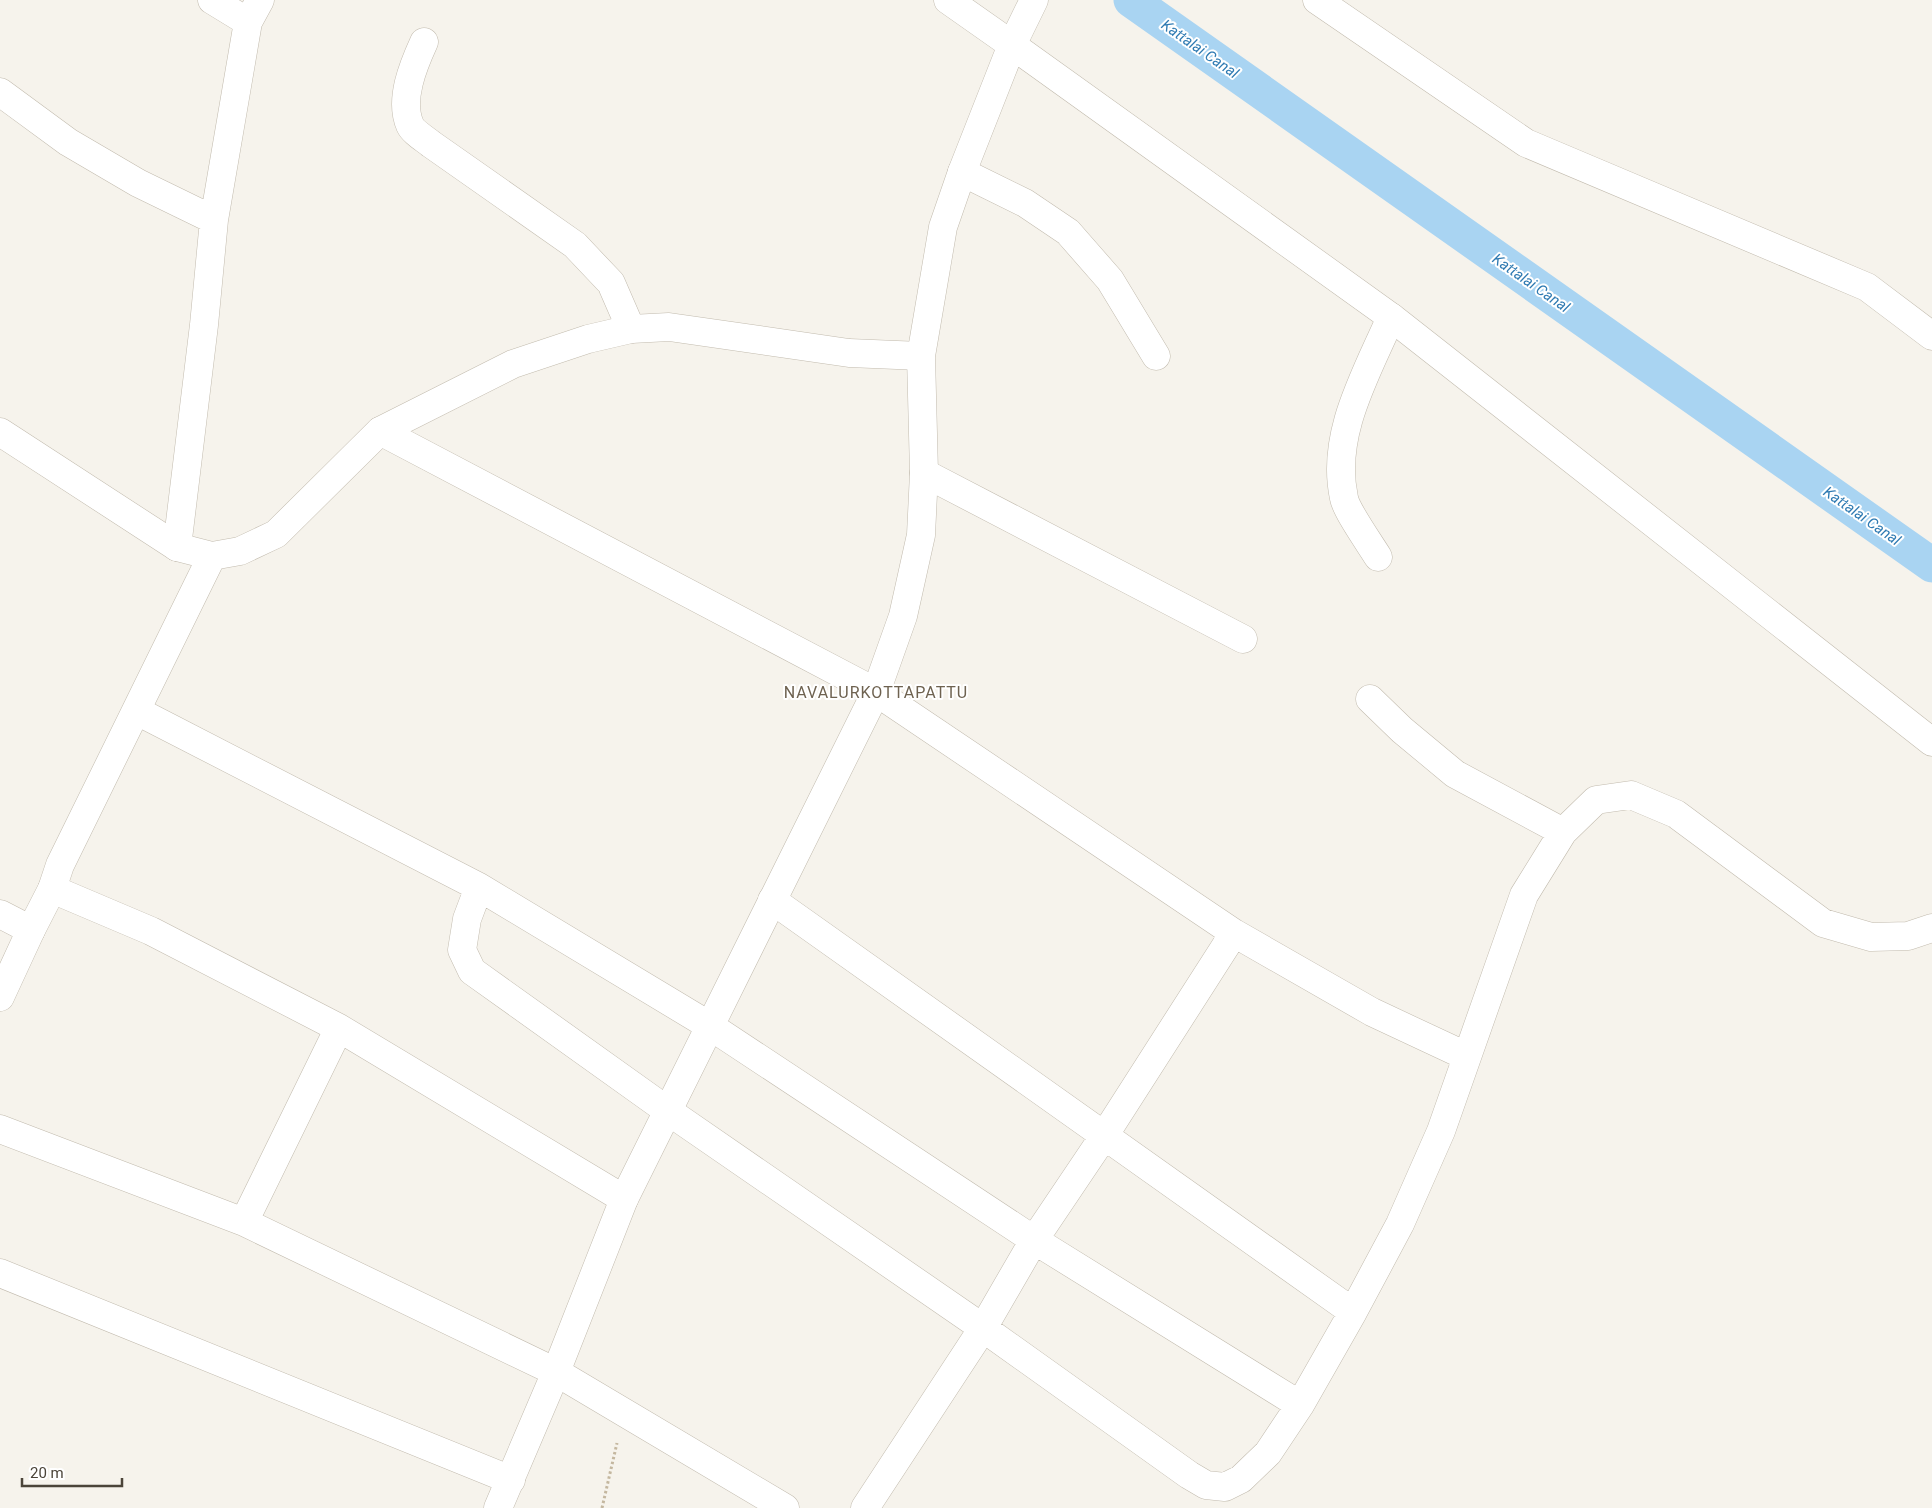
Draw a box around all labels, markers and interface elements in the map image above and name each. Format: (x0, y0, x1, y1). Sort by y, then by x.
water label: Kattalai Canal (1158, 16, 1242, 82)
water label: Kattalai Canal (1489, 250, 1573, 316)
water label: Kattalai Canal (1820, 483, 1904, 549)
district label: NAVALURKOTTAPATTU (784, 683, 968, 702)
scale bar (22, 1456, 122, 1488)
text: 20 m (30, 1464, 64, 1482)

